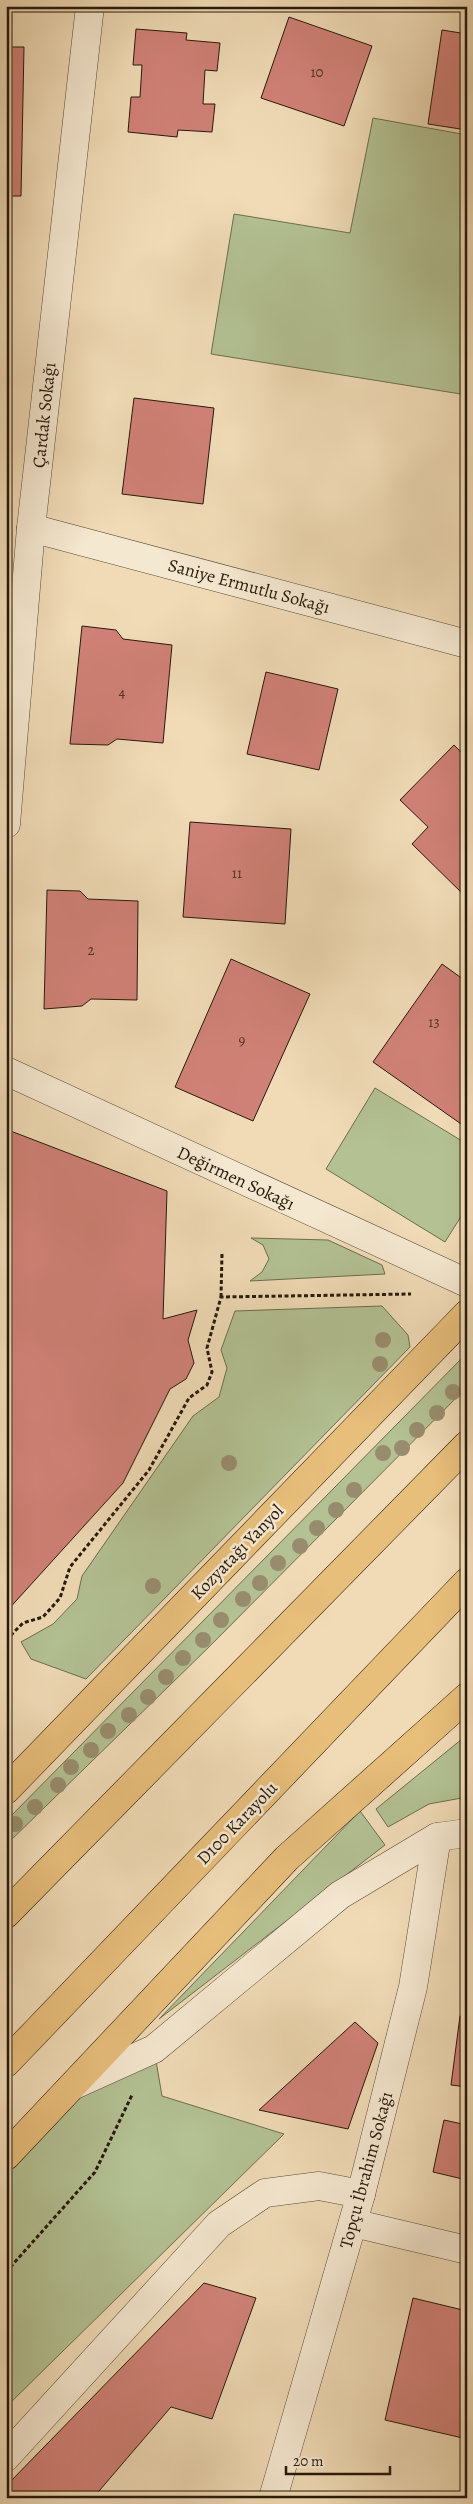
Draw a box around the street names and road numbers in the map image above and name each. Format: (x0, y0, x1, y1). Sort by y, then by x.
street label: Çardak Sokağı (27, 361, 61, 469)
street label: Saniye Ermutlu Sokağı (166, 553, 332, 619)
street label: Değirmen Sokağı (173, 1140, 299, 1216)
street label: Kozyatağı Yanyol (185, 1499, 289, 1605)
street label: D100 Karayolu (191, 1776, 283, 1870)
street label: Topçu İbrahim Sokağı (334, 2089, 398, 2251)

